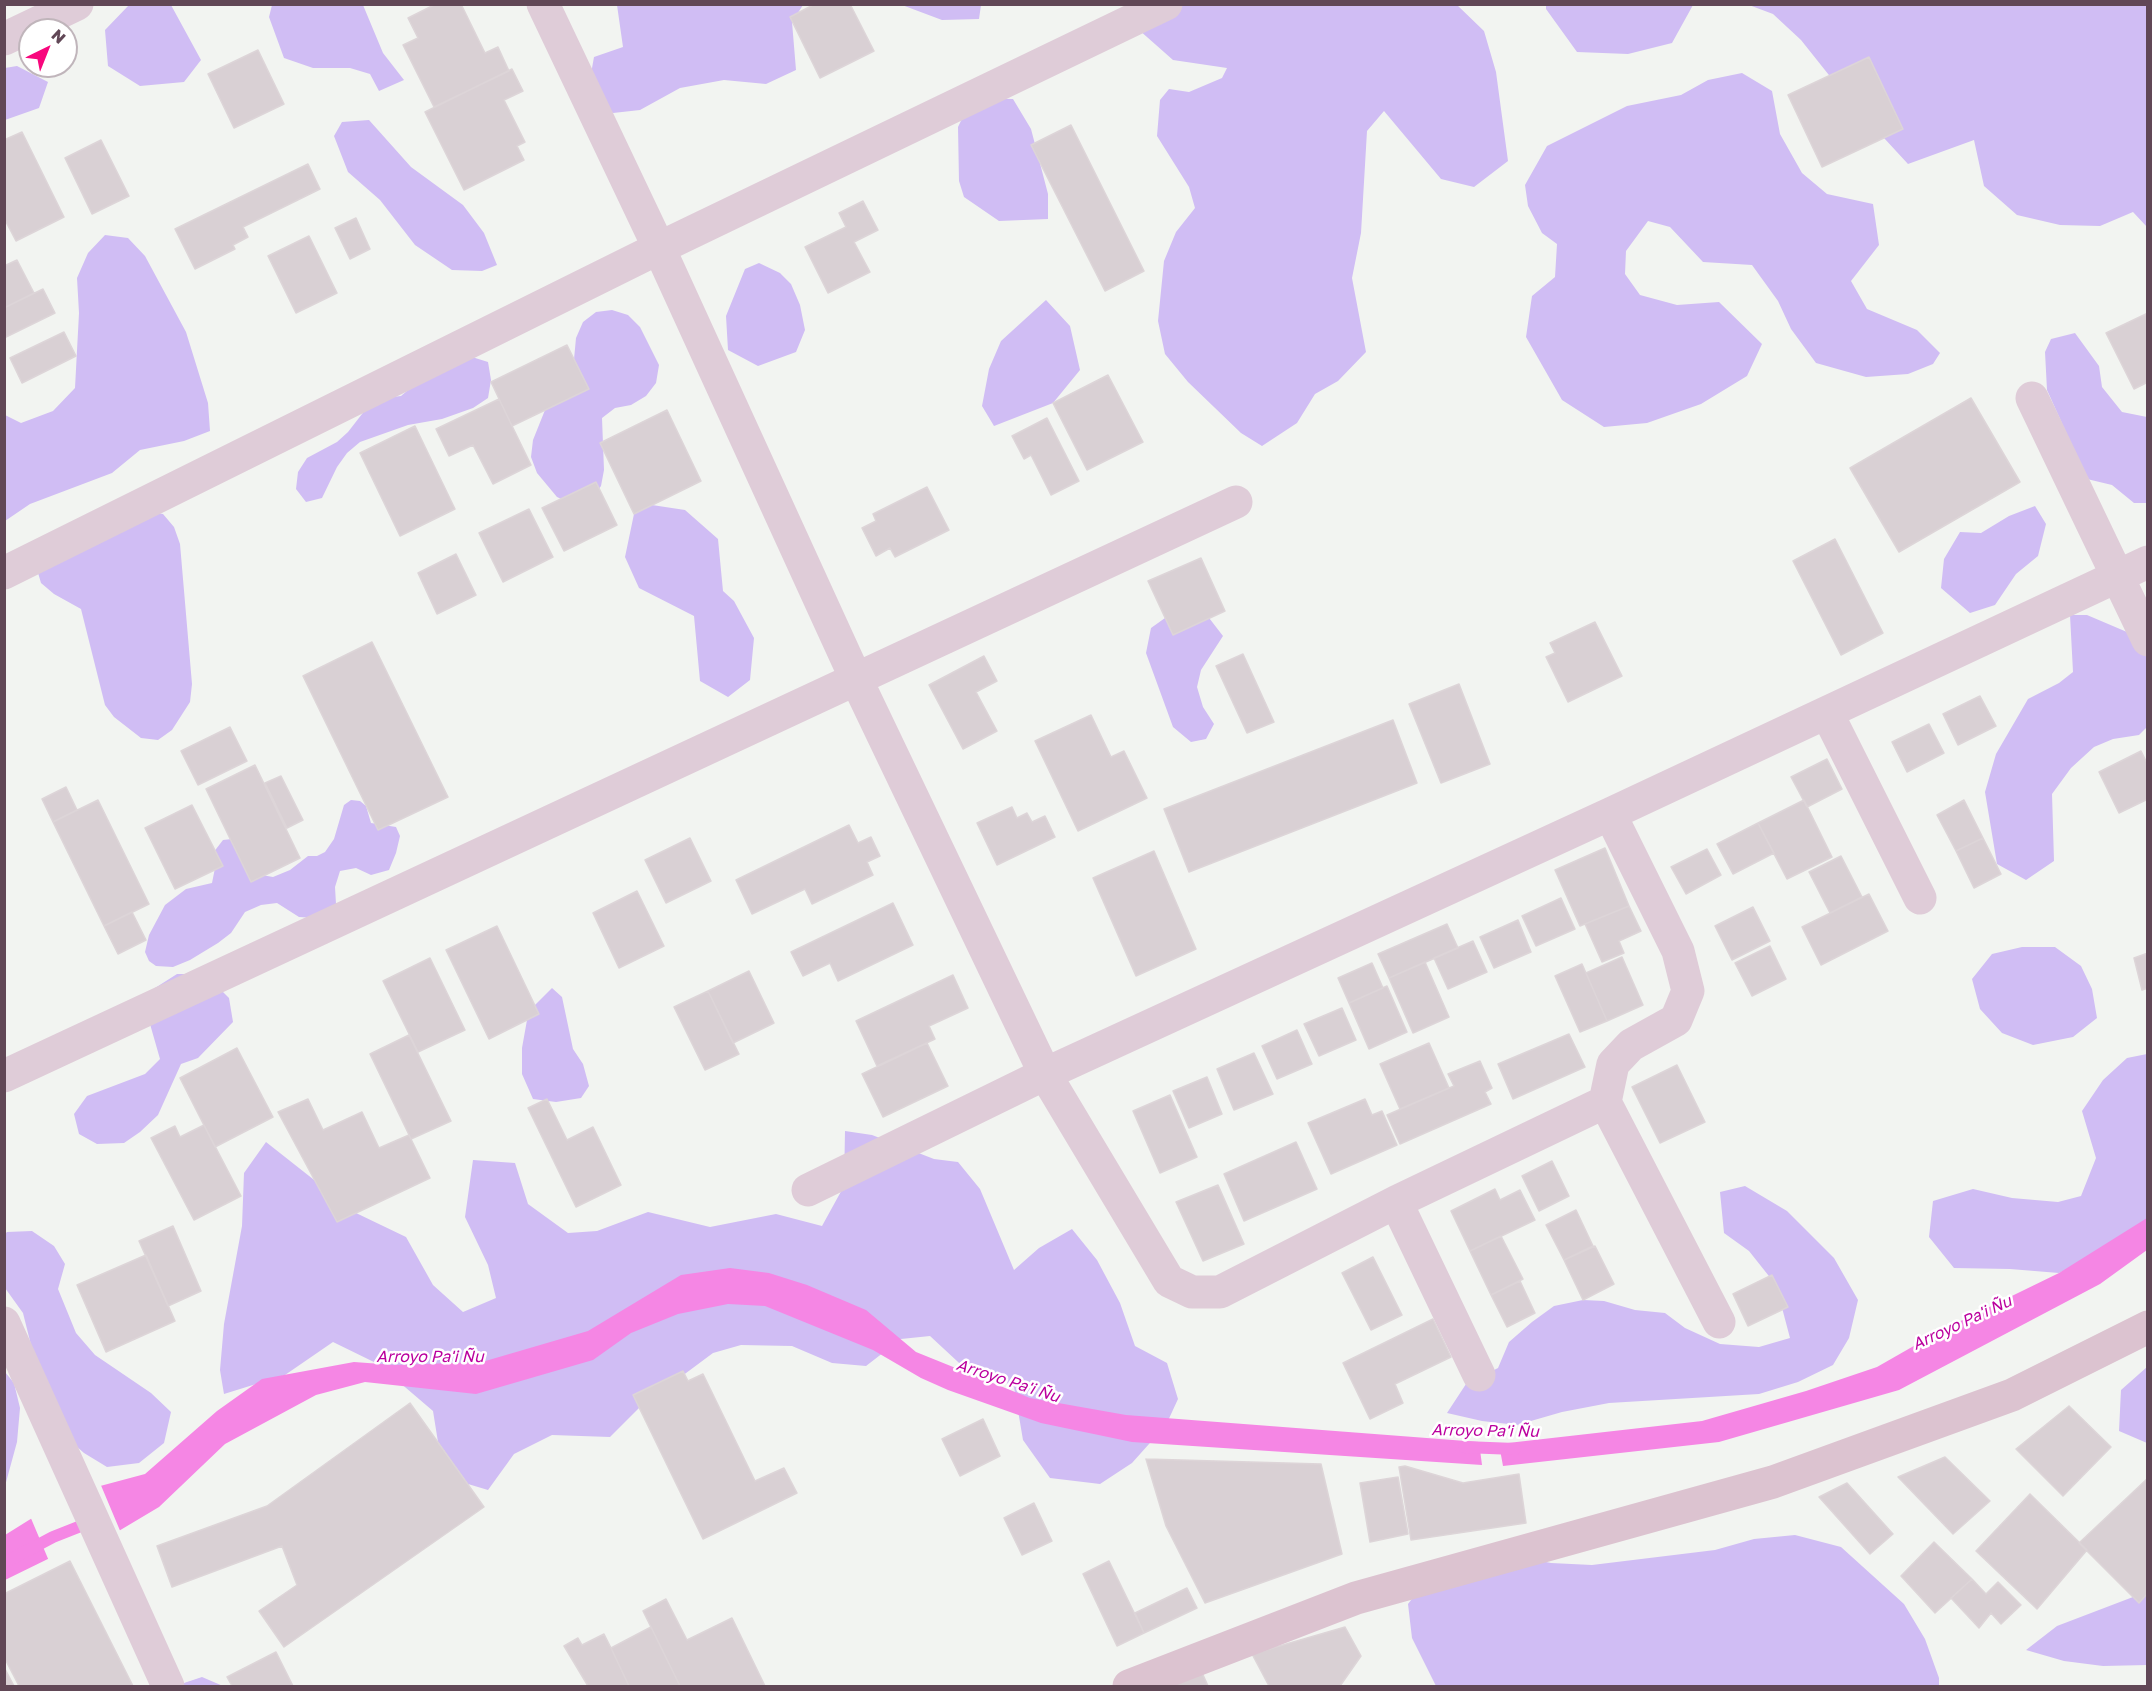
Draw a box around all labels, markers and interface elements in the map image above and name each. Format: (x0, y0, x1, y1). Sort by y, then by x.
north arrow (18, 18, 78, 78)
text: N (48, 25, 70, 48)
water label: Arroyo Pa'i Ñu (1909, 1292, 2015, 1354)
water label: Arroyo Pa'i Ñu (376, 1347, 484, 1367)
water label: Arroyo Pa'i Ñu (954, 1355, 1062, 1407)
water label: Arroyo Pa'i Ñu (1431, 1420, 1539, 1442)

